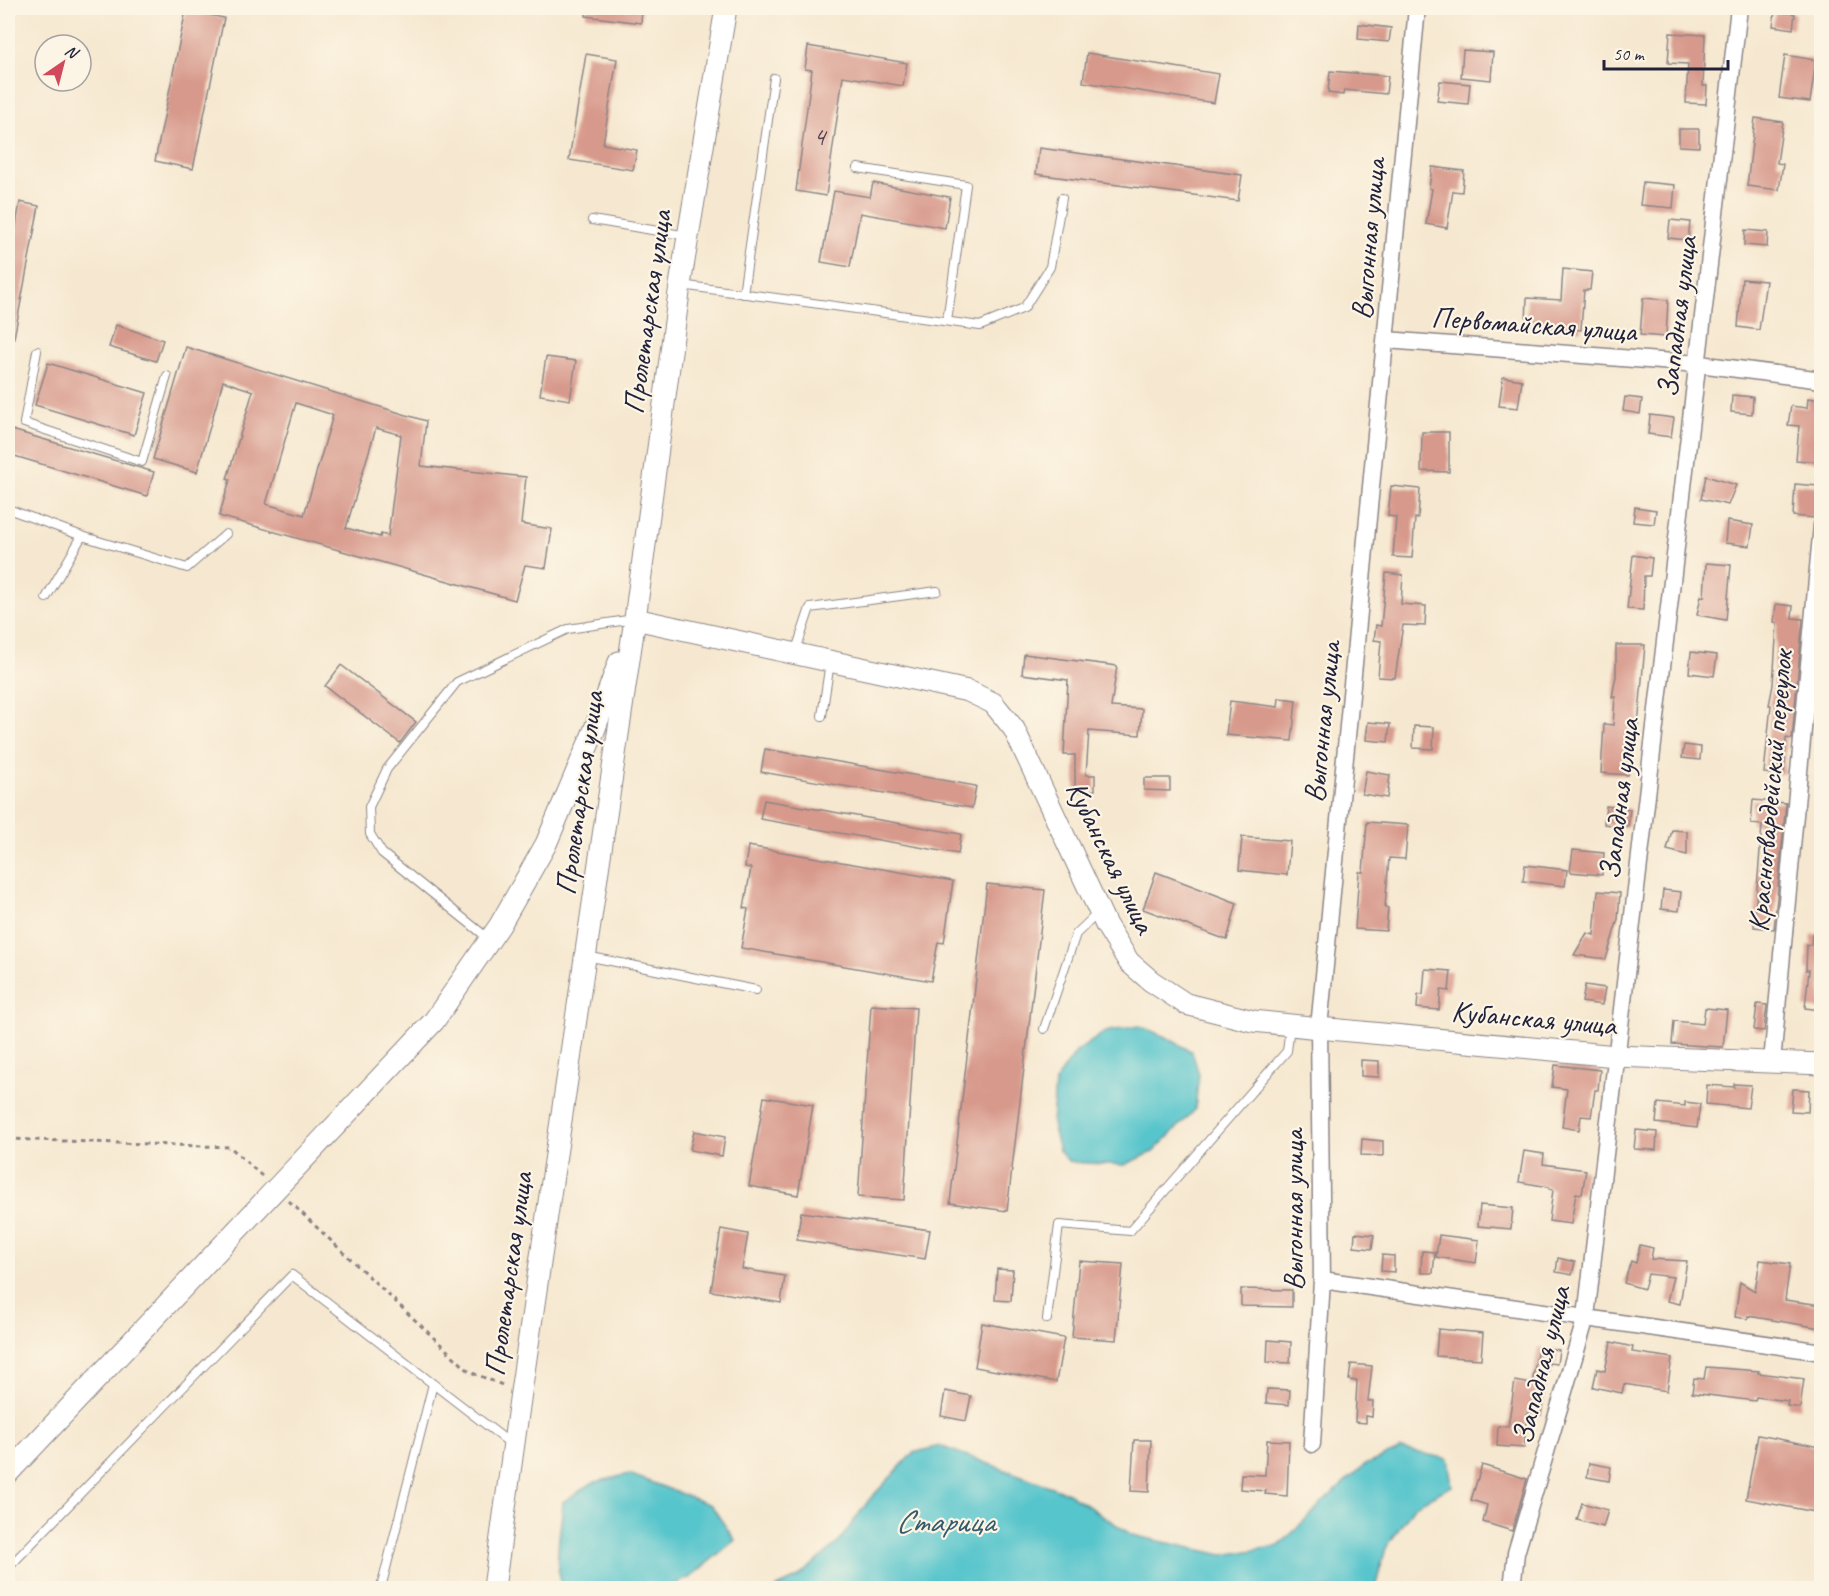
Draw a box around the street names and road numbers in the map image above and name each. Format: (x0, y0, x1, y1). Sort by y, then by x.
street label: Выгонная улица (1342, 154, 1394, 321)
street label: Пролетарская улица (614, 206, 680, 416)
street label: Западная улица (1648, 233, 1706, 400)
street label: Первомайская улица (1430, 298, 1640, 350)
street label: Выгонная улица (1295, 637, 1350, 804)
street label: Красногвардейский переулок (1739, 646, 1801, 933)
street label: Пролетарская улица (546, 687, 612, 897)
street label: Западная улица (1590, 715, 1648, 882)
street label: Кубанская улица (1058, 774, 1165, 941)
street label: Кубанская улица (1450, 992, 1620, 1044)
street label: Выгонная улица (1274, 1127, 1312, 1291)
street label: Пролетарская улица (475, 1168, 541, 1378)
street label: Западная улица (1503, 1280, 1579, 1448)

